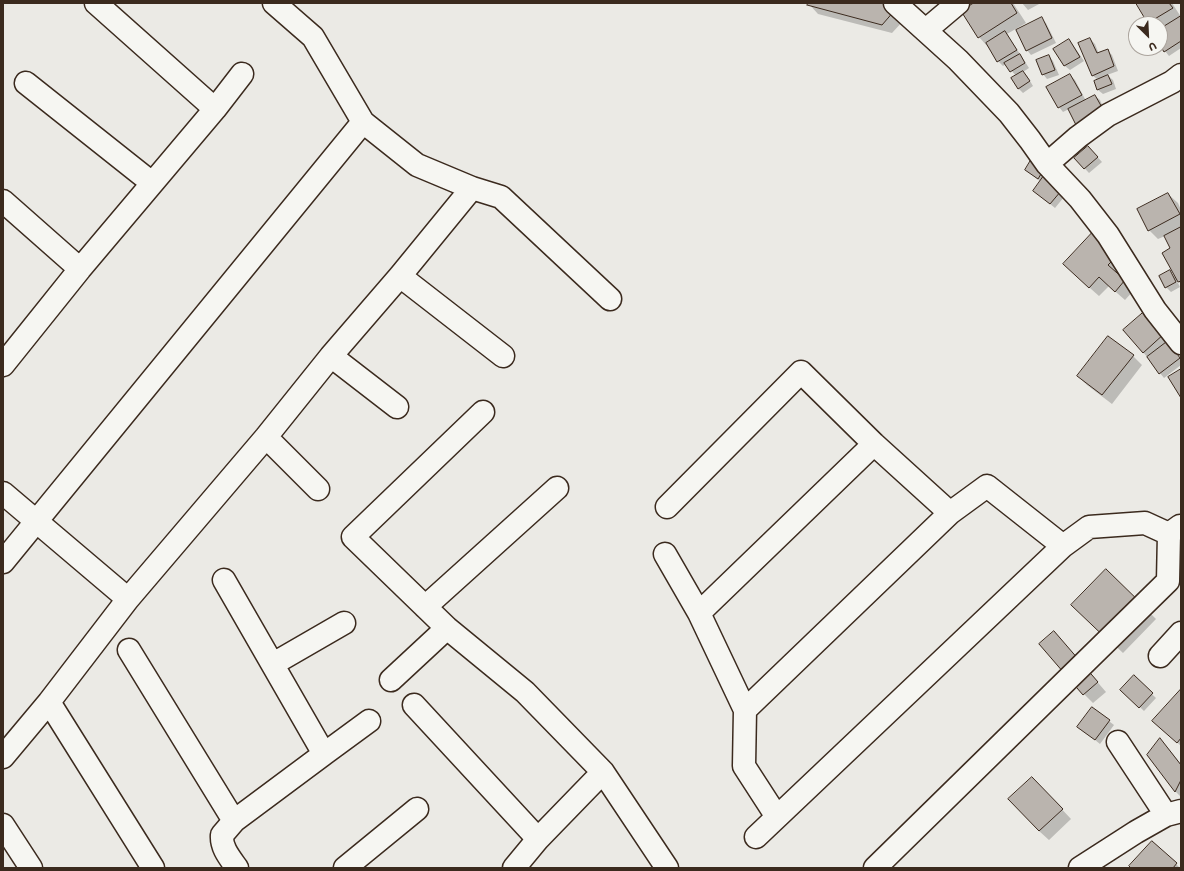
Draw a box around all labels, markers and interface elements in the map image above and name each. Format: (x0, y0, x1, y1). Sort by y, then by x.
north arrow (1128, 16, 1168, 56)
text: U (1147, 39, 1159, 54)

